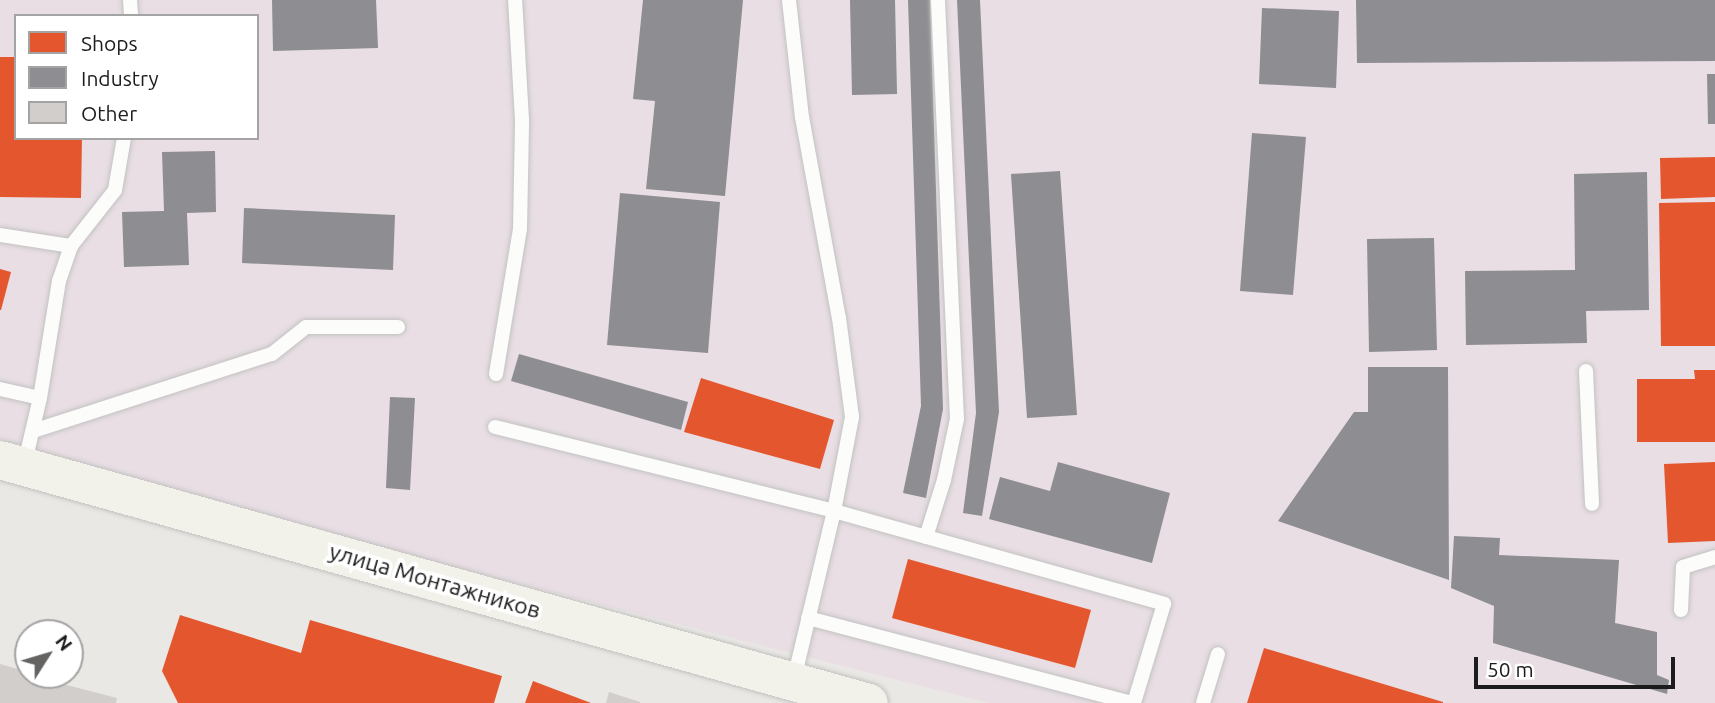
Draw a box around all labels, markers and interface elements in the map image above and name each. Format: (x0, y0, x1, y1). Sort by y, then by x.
legend (14, 14, 259, 140)
text: Shops (81, 31, 138, 55)
text: Industry (81, 66, 159, 90)
text: Other (81, 101, 137, 125)
street label: улица Монтажников (326, 538, 544, 624)
north arrow (14, 619, 84, 689)
text: N (51, 630, 77, 655)
scale bar (1477, 644, 1678, 688)
text: 50 m (1487, 657, 1534, 681)

